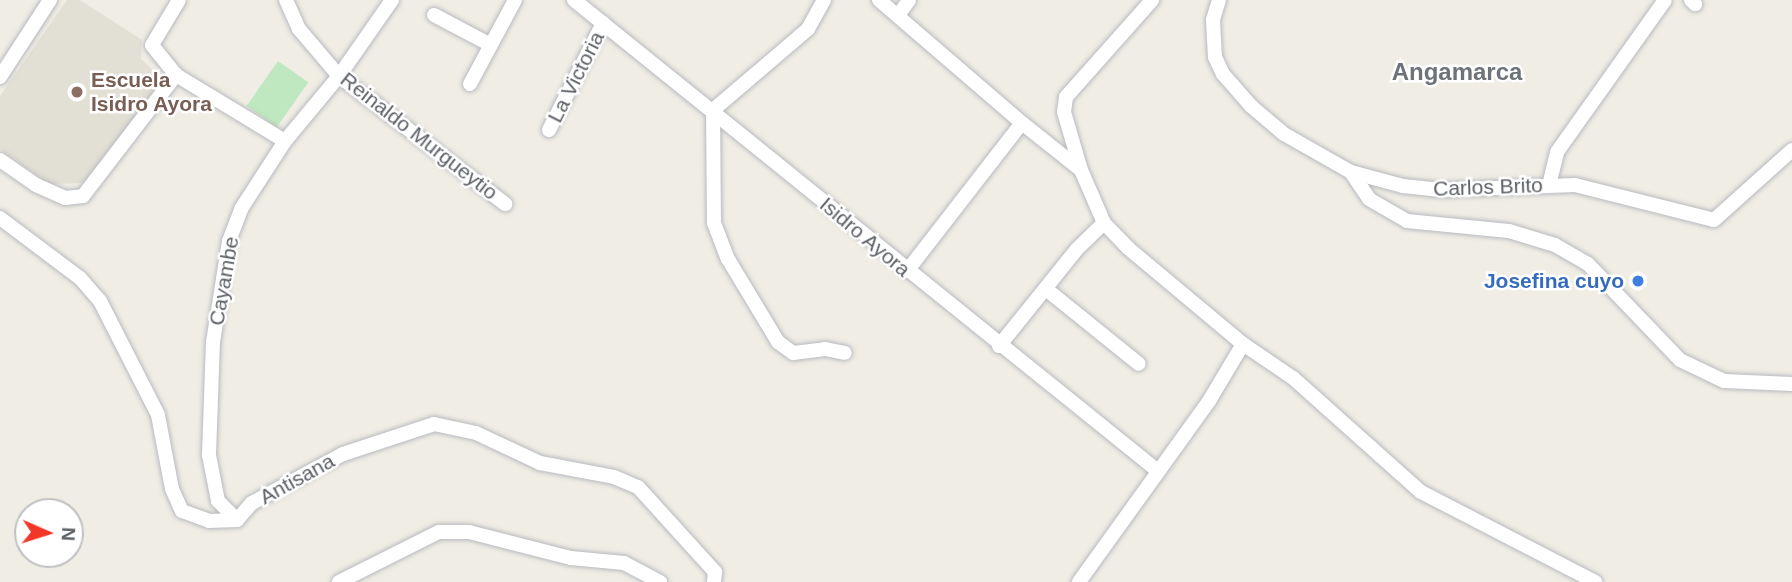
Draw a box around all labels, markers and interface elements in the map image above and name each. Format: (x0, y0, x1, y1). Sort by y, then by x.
street label: La Victoria (542, 27, 610, 127)
district label: Angamarca (1392, 58, 1522, 86)
place label: Escuela Isidro Ayora (91, 67, 213, 117)
street label: Reinaldo Murgueytio (335, 67, 503, 205)
marker: Escuela Isidro Ayora (69, 84, 85, 100)
street label: Carlos Brito (1433, 172, 1543, 202)
street label: Isidro Ayora (814, 191, 916, 283)
street label: Cayambe (204, 235, 244, 327)
place label: Josefina cuyo (1484, 268, 1624, 294)
marker: Josefina cuyo (1630, 273, 1646, 289)
street label: Antisana (255, 448, 339, 510)
north arrow (14, 498, 84, 568)
text: N (58, 527, 79, 541)

